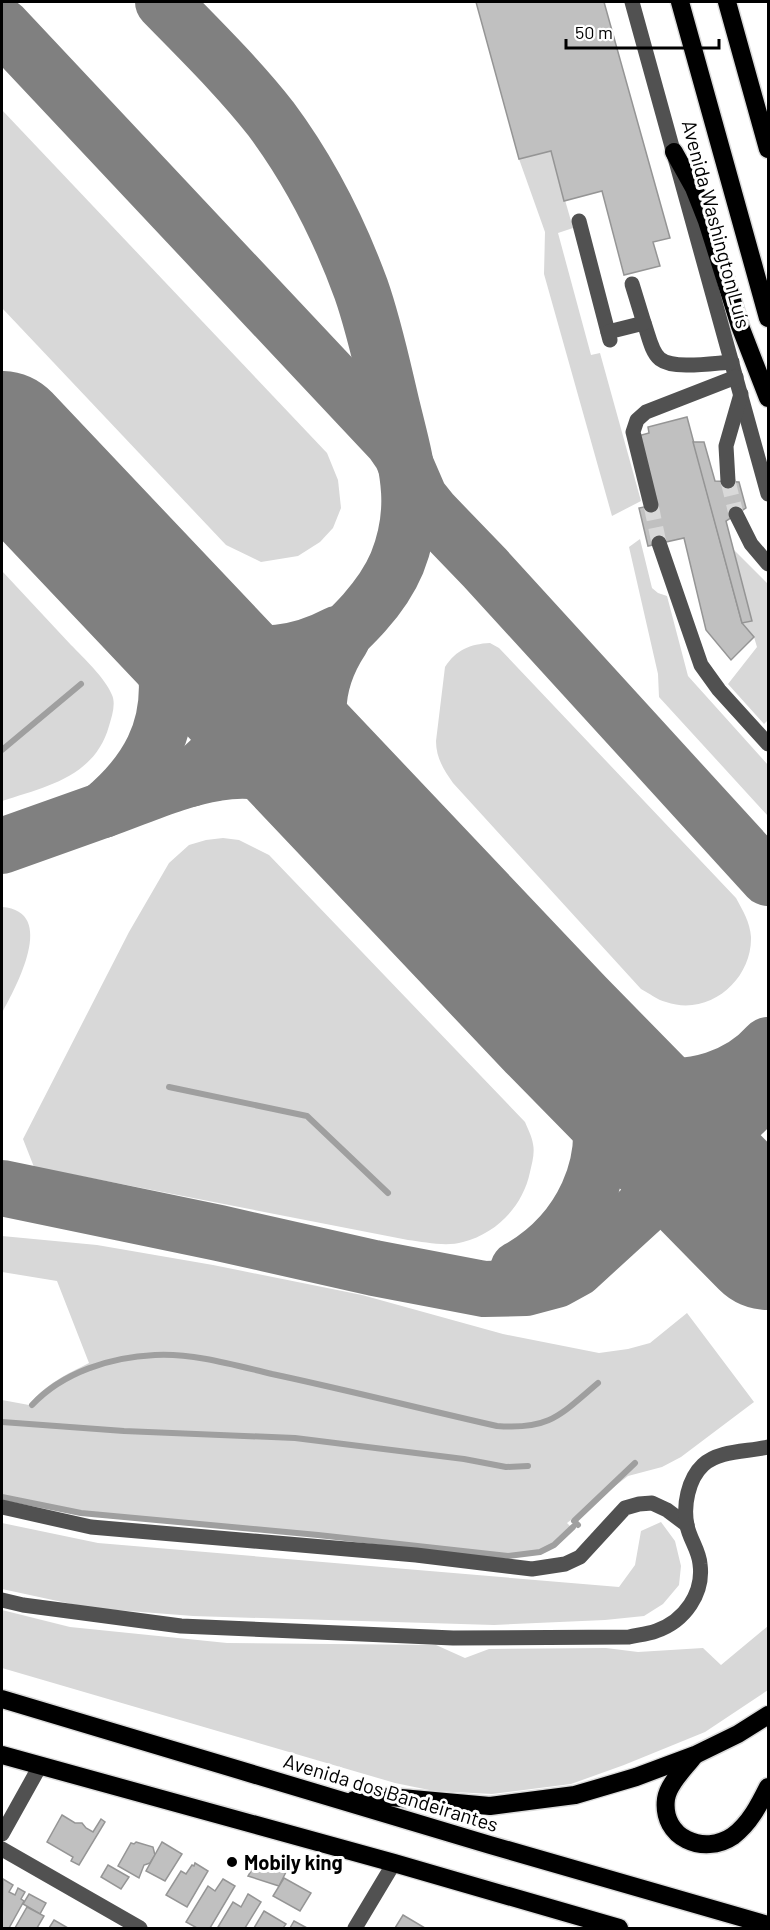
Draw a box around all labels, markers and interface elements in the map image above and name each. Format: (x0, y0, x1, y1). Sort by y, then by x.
scale bar (566, 12, 719, 50)
text: 50 m (575, 21, 613, 43)
street label: Avenida Washington Luís (678, 117, 756, 331)
street label: Avenida dos Bandeirantes (281, 1748, 501, 1836)
place label: Mobily king (244, 1850, 343, 1874)
marker: Mobily king (225, 1855, 239, 1869)

